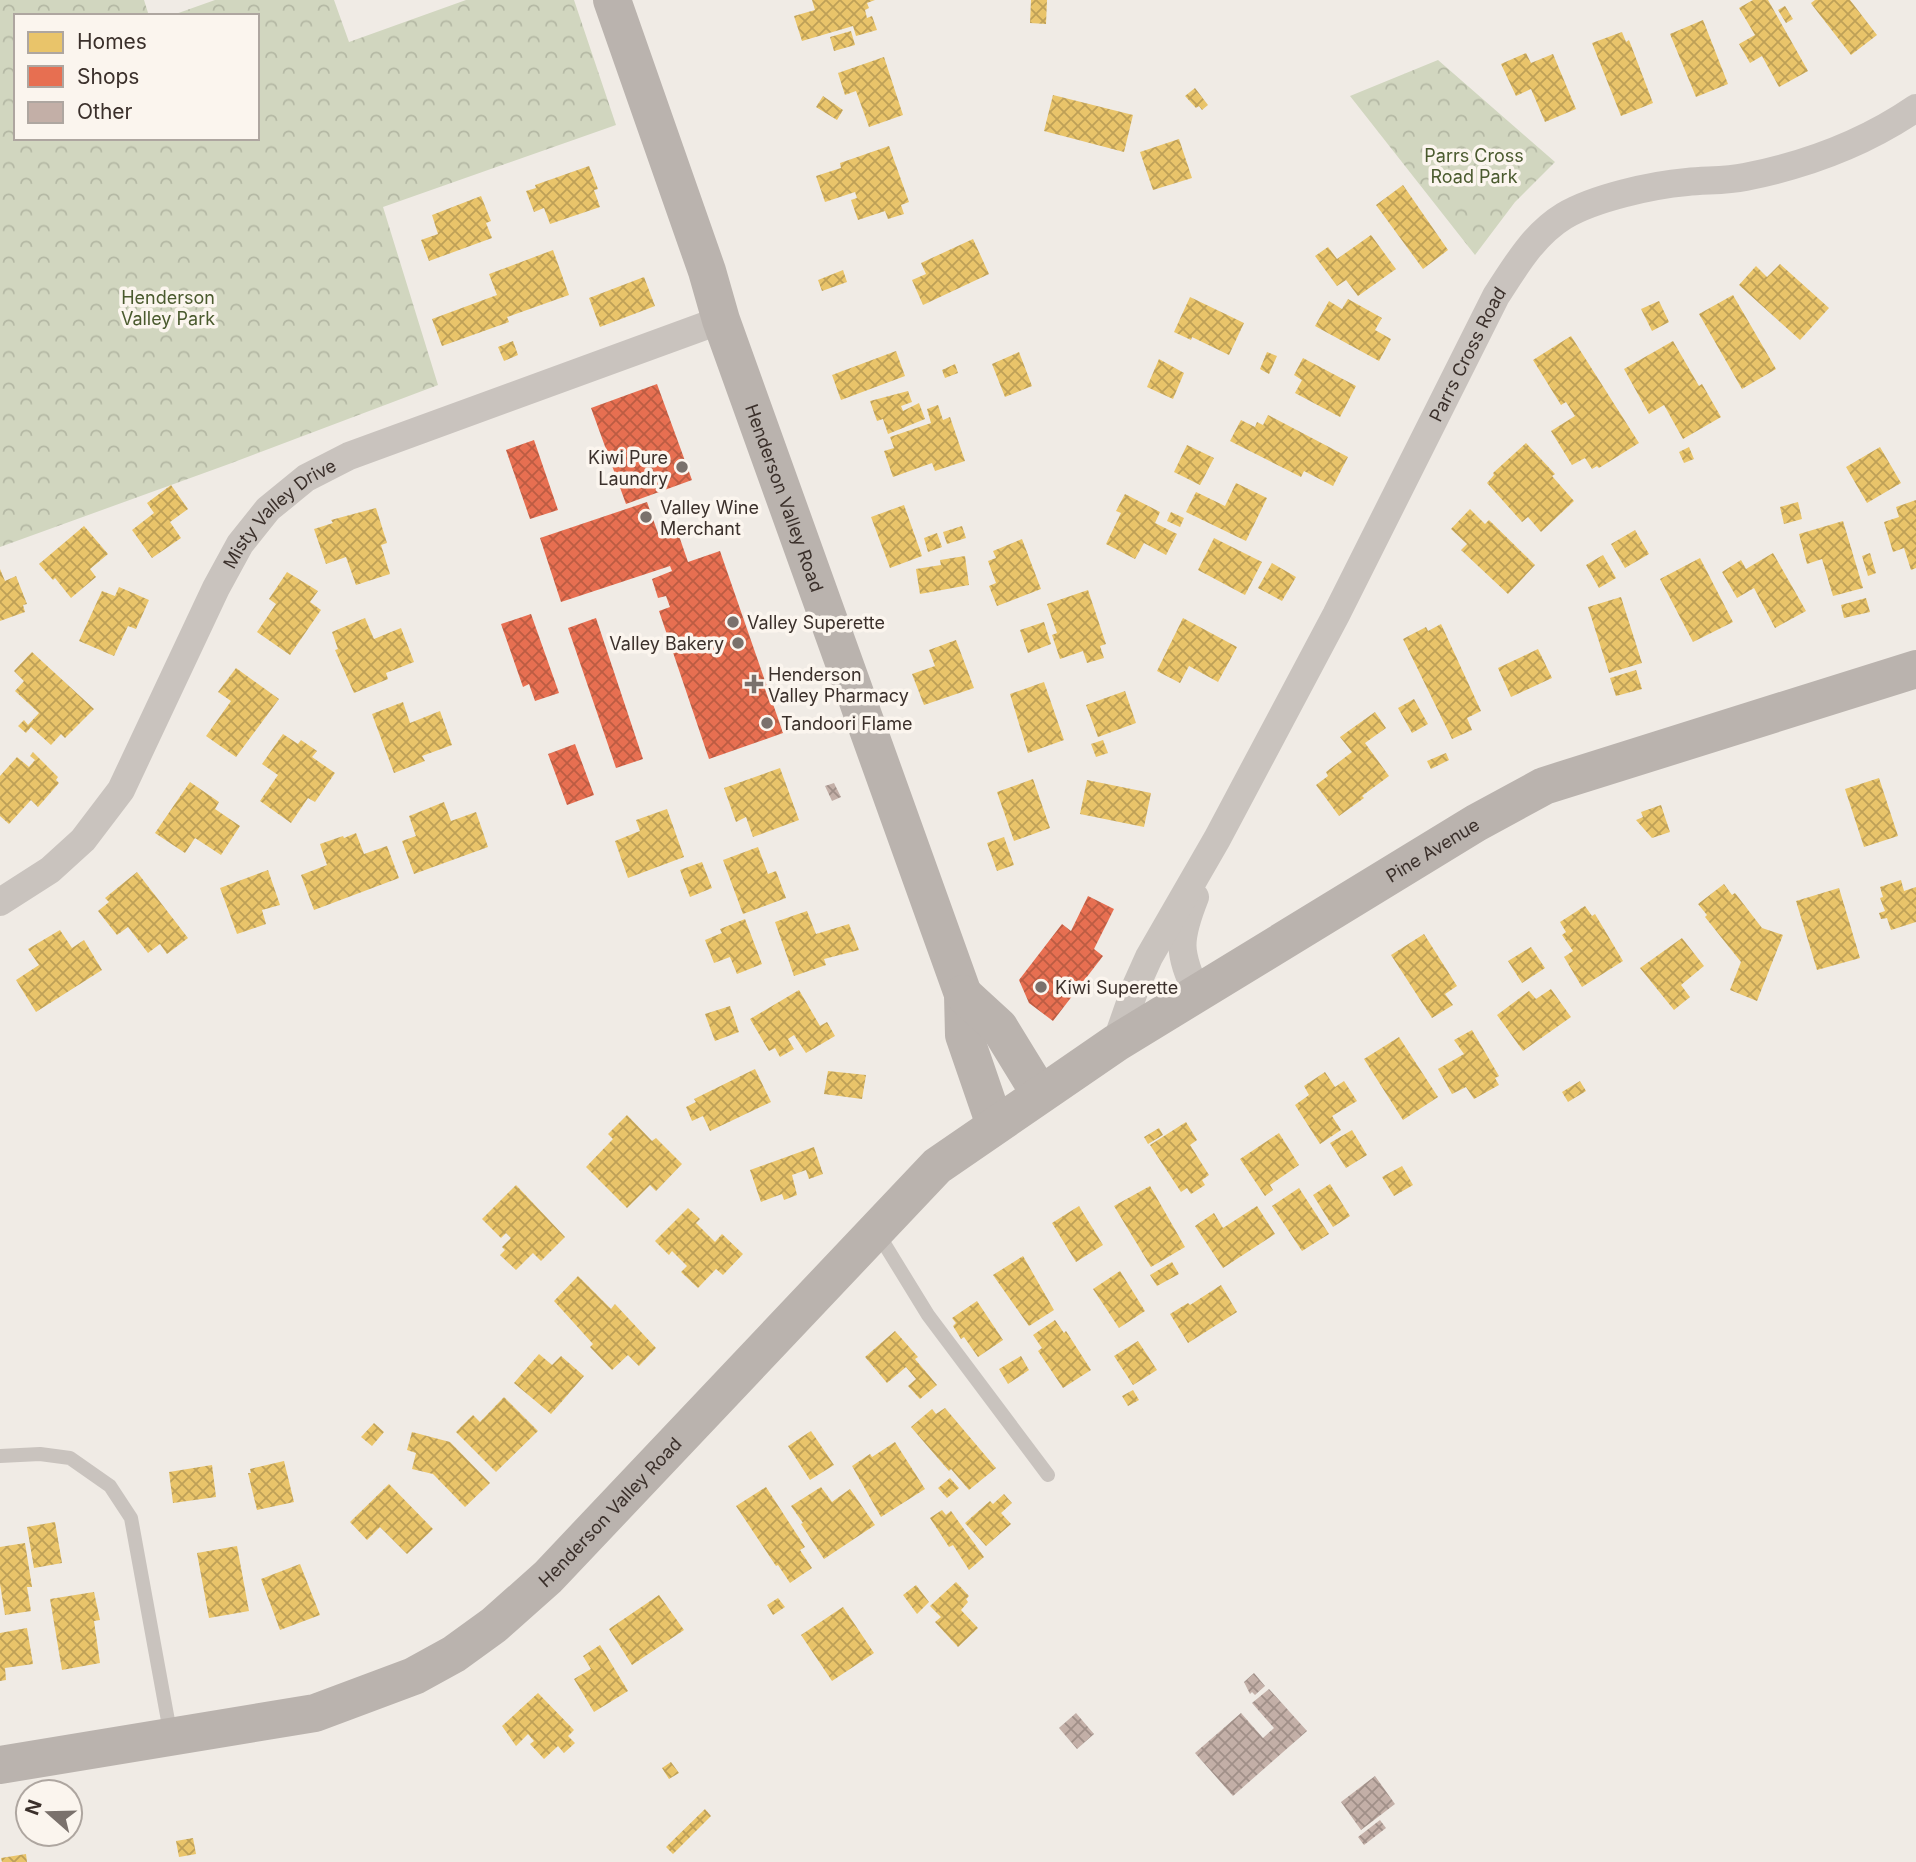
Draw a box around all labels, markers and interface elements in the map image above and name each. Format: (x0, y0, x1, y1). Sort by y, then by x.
legend (14, 14, 259, 140)
text: Homes (77, 29, 147, 54)
text: Shops (77, 64, 139, 89)
text: Other (77, 99, 133, 124)
park label: Parrs Cross Road Park (1424, 145, 1524, 187)
street label: Parrs Cross Road (1424, 283, 1510, 425)
park label: Henderson Valley Park (121, 287, 215, 329)
street label: Henderson Valley Road (741, 401, 828, 594)
place label: Kiwi Pure Laundry (588, 447, 668, 489)
street label: Misty Valley Drive (218, 454, 339, 572)
marker: Kiwi Pure Laundry (674, 459, 690, 475)
place label: Valley Wine Merchant (660, 497, 759, 539)
marker: Valley Wine Merchant (638, 509, 654, 525)
place label: Valley Superette (747, 612, 885, 633)
marker: Valley Superette (725, 614, 741, 630)
place label: Valley Bakery (609, 633, 724, 654)
marker: Valley Bakery (730, 635, 746, 651)
place label: Henderson Valley Pharmacy (768, 664, 909, 706)
marker: Henderson Valley Pharmacy (746, 676, 762, 692)
place label: Tandoori Flame (781, 713, 912, 734)
marker: Tandoori Flame (759, 715, 775, 731)
street label: Pine Avenue (1382, 813, 1483, 886)
place label: Kiwi Superette (1055, 977, 1178, 998)
marker: Kiwi Superette (1033, 979, 1049, 995)
street label: Henderson Valley Road (534, 1433, 685, 1591)
north arrow (14, 1778, 84, 1848)
text: N (20, 1797, 47, 1818)

